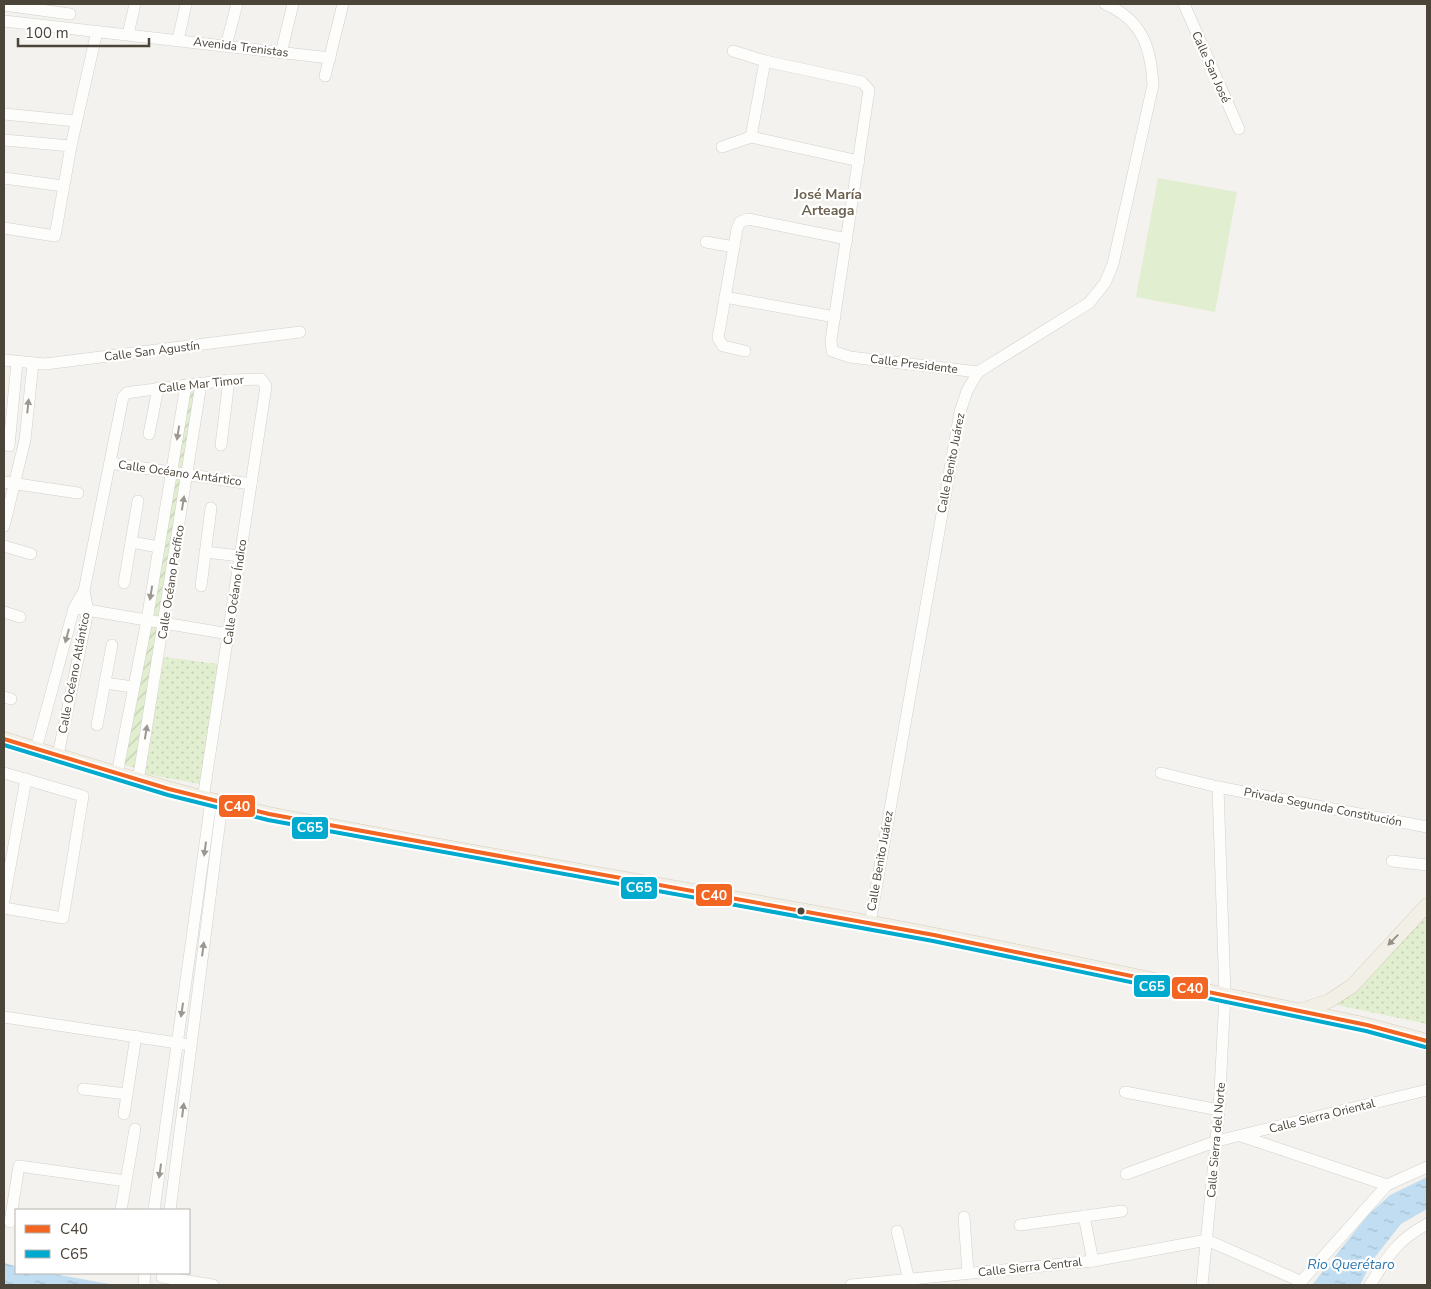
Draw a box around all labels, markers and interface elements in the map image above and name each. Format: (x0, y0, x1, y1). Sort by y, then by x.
scale bar (18, 15, 149, 47)
text: 100 m (25, 23, 69, 43)
street label: Calle San José (1188, 29, 1234, 105)
street label: Avenida Trenistas (193, 33, 290, 61)
district label: José María Arteaga (793, 185, 862, 220)
street label: Calle San Agustín (103, 337, 201, 365)
street label: Calle Presidente (869, 351, 959, 377)
street label: Calle Mar Timor (157, 371, 245, 396)
one-way arrow (24, 398, 32, 414)
street label: Calle Benito Juárez (933, 411, 969, 515)
one-way arrow (174, 425, 182, 441)
street label: Calle Océano Antártico (117, 456, 243, 490)
one-way arrow (179, 494, 187, 510)
street label: Calle Océano Pacífico (154, 523, 188, 640)
street label: Calle Océano Índico (220, 538, 250, 646)
one-way arrow (147, 586, 155, 602)
street label: Calle Océano Atlántico (54, 611, 94, 735)
one-way arrow (62, 628, 70, 643)
one-way arrow (143, 724, 151, 740)
street label: Privada Segunda Constitución (1243, 784, 1403, 830)
line badge: C40 (218, 794, 256, 818)
text: C40 (224, 797, 250, 816)
street label: Calle Benito Juárez (863, 809, 897, 913)
line badge: C65 (291, 816, 329, 840)
text: C65 (297, 818, 323, 837)
one-way arrow (200, 841, 208, 857)
line badge: C65 (620, 876, 658, 900)
text: C65 (626, 878, 652, 897)
line badge: C40 (695, 883, 733, 907)
text: C40 (701, 886, 727, 905)
unlabelled marker (796, 906, 806, 916)
one-way arrow (1388, 934, 1400, 946)
one-way arrow (199, 940, 207, 956)
line badge: C65 (1133, 974, 1171, 998)
line badge: C40 (1171, 976, 1209, 1000)
text: C65 (1139, 977, 1165, 996)
text: C40 (1177, 979, 1203, 998)
one-way arrow (178, 1002, 186, 1018)
street label: Calle Sierra del Norte (1203, 1082, 1229, 1198)
street label: Calle Sierra Oriental (1267, 1095, 1377, 1137)
one-way arrow (179, 1101, 187, 1117)
one-way arrow (156, 1163, 164, 1179)
legend (15, 1209, 190, 1274)
text: C40 (60, 1219, 88, 1239)
text: C65 (60, 1244, 88, 1264)
street label: Calle Sierra Central (977, 1254, 1083, 1280)
water label: Rio Querétaro (1307, 1255, 1395, 1274)

